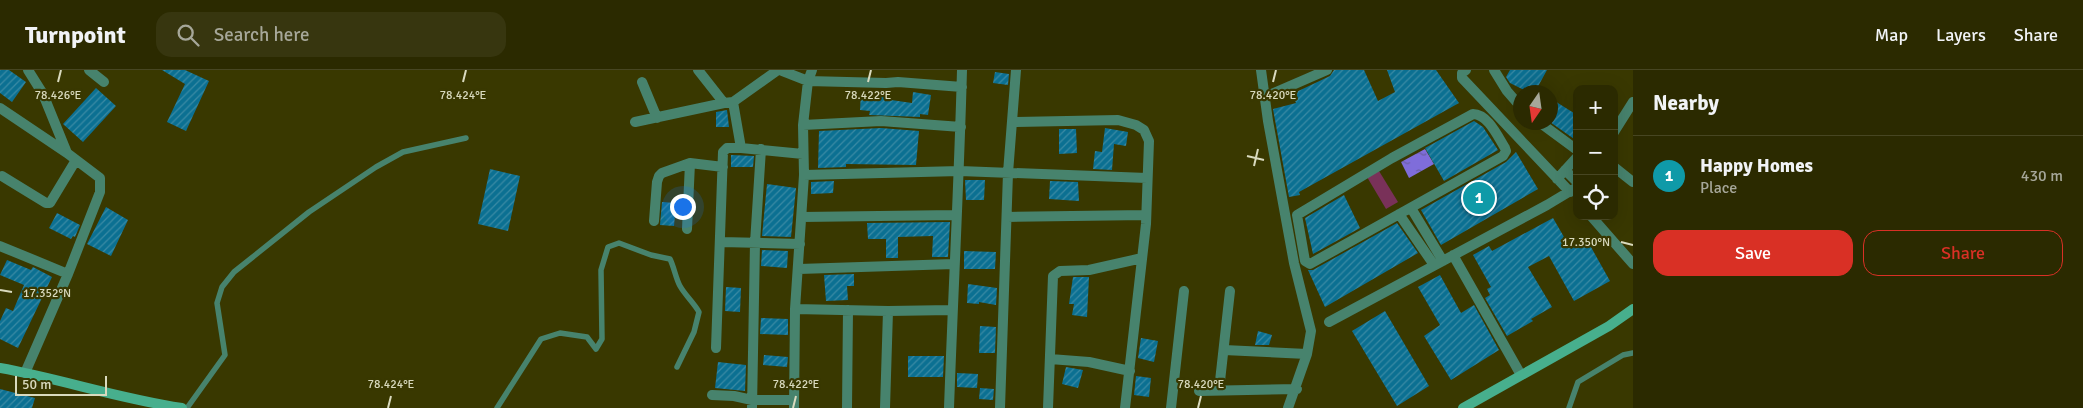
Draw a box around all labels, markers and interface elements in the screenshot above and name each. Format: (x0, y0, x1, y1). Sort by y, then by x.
search box (156, 12, 506, 57)
text: Turnpoint (25, 20, 126, 50)
icon: search (174, 21, 202, 49)
text: Search here (214, 23, 309, 47)
text: Map (1875, 24, 1908, 46)
text: Layers (1936, 24, 1986, 46)
text: Share (2014, 24, 2058, 46)
north arrow (1513, 85, 1558, 130)
map controls (1573, 85, 1618, 220)
button: + (1573, 85, 1618, 130)
text: 78.426°E (35, 88, 82, 103)
text: 78.424°E (440, 88, 487, 103)
text: 78.422°E (845, 88, 892, 103)
text: 78.420°E (1250, 88, 1297, 103)
text: Nearby (1653, 90, 1719, 116)
button: − (1573, 130, 1618, 175)
text: Happy Homes (1700, 154, 1813, 178)
text: 1 (1665, 166, 1673, 186)
text: 430 m (2021, 166, 2063, 186)
button: locate (1573, 175, 1618, 220)
text: Place (1700, 178, 1737, 198)
pin: 1 (1463, 179, 1495, 217)
your location (670, 194, 696, 220)
button: Save (1653, 230, 1853, 276)
button: Share (1863, 230, 2063, 276)
text: 17.350°N (1562, 235, 1610, 250)
text: 17.352°N (23, 286, 71, 301)
scale bar (15, 373, 108, 396)
text: 50 m (22, 376, 51, 393)
text: 78.424°E (368, 377, 415, 392)
text: 78.422°E (773, 377, 820, 392)
text: 78.420°E (1178, 377, 1225, 392)

